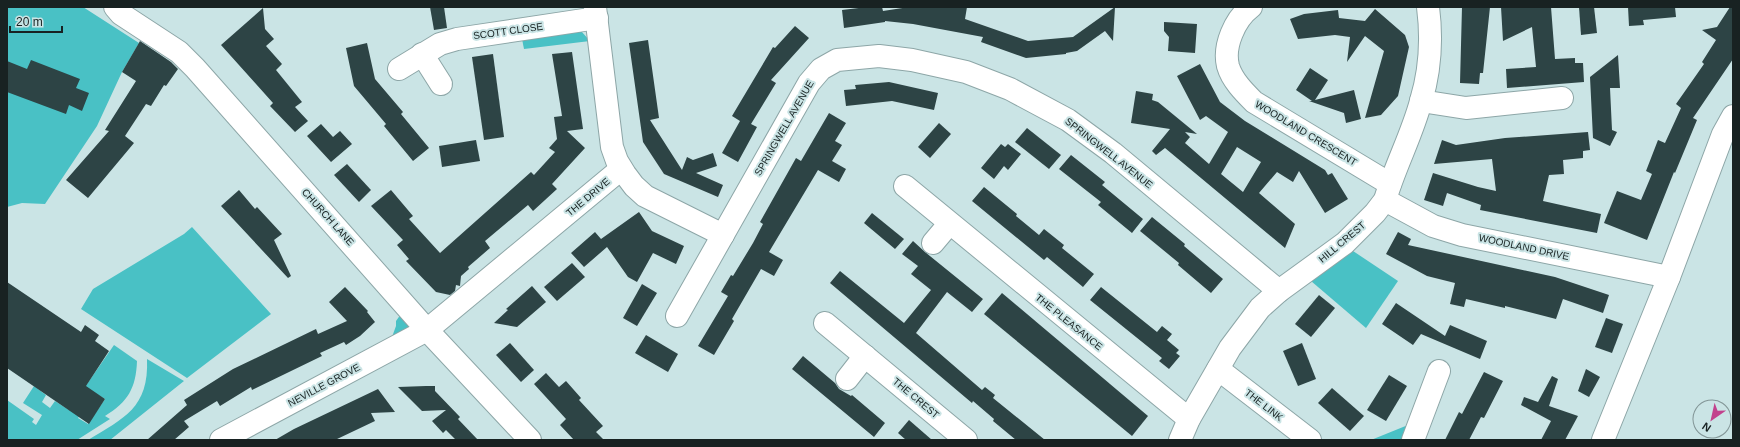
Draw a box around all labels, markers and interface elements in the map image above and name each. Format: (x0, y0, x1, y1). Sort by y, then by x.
scale bar (10, 8, 62, 34)
text: 20 m (16, 15, 43, 29)
street label: SCOTT CLOSE (472, 21, 544, 41)
street label: SPRINGWELL AVENUE (752, 78, 816, 177)
street label: WOODLAND CRESCENT (1253, 98, 1359, 168)
street label: SPRINGWELL AVENUE (1063, 115, 1155, 191)
street label: THE DRIVE (564, 175, 612, 218)
street label: CHURCH LANE (300, 186, 356, 248)
street label: HILL CREST (1316, 219, 1368, 265)
street label: WOODLAND DRIVE (1478, 232, 1571, 262)
street label: THE PLEASANCE (1033, 292, 1105, 353)
street label: NEVILLE GROVE (286, 361, 362, 409)
street label: THE CREST (891, 376, 941, 420)
street label: THE LINK (1243, 387, 1285, 423)
north arrow (1692, 399, 1732, 439)
text: N (1700, 420, 1713, 434)

